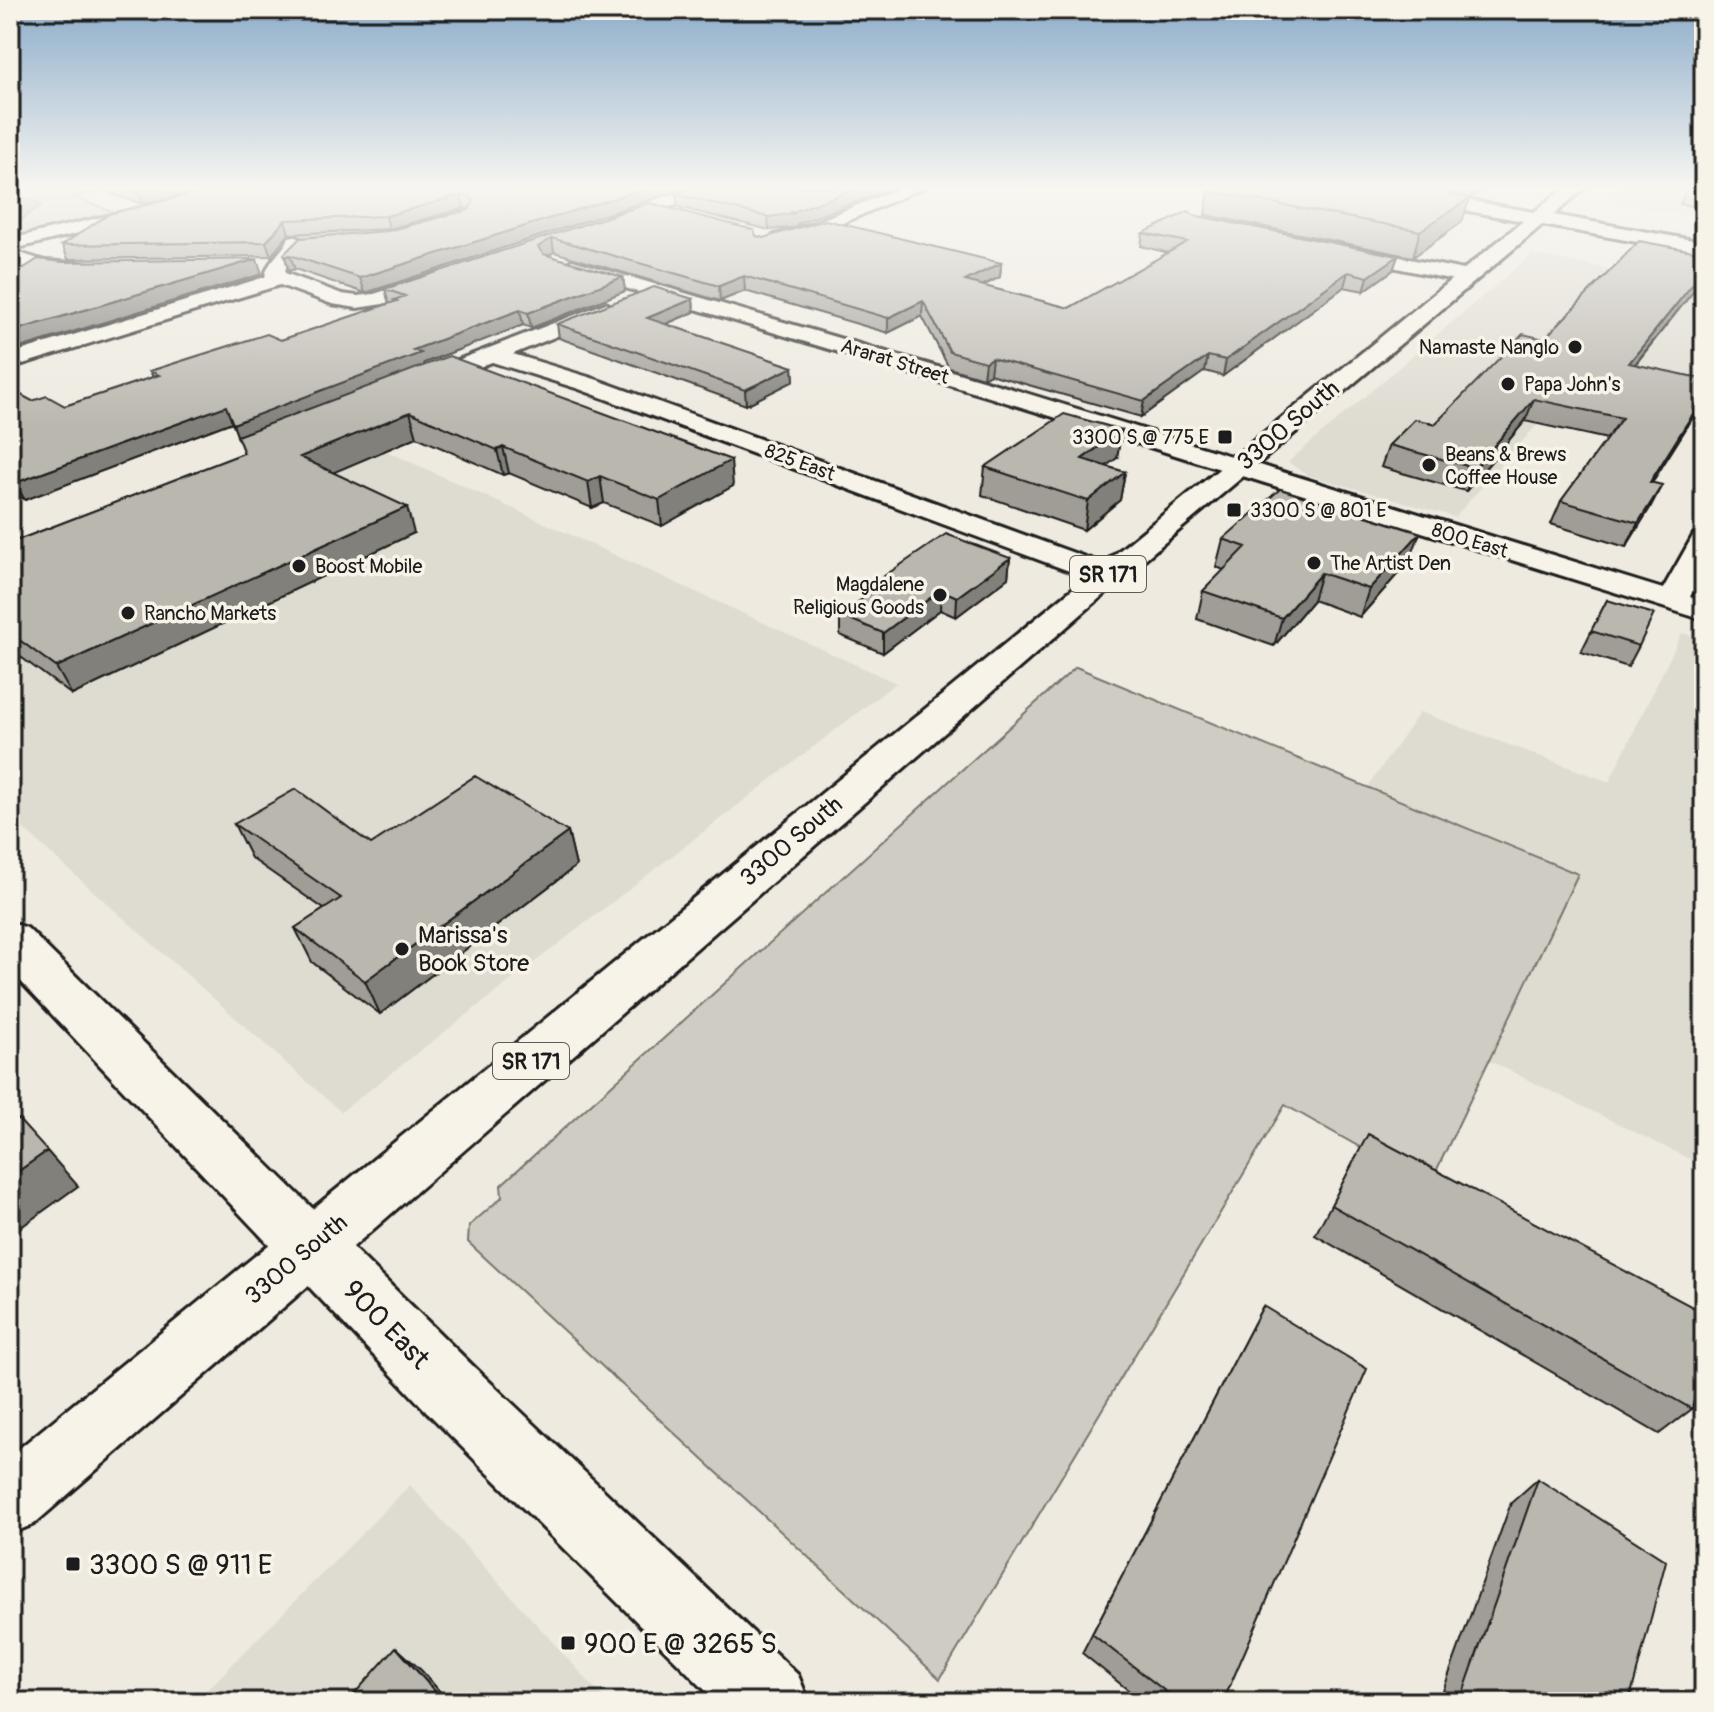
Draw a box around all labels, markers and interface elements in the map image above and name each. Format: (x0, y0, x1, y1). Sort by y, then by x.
street label: Ararat Street (838, 333, 953, 390)
place label: Namaste Nanglo (1419, 335, 1559, 360)
marker: Namaste Nanglo (1566, 338, 1584, 356)
place label: Papa John's (1524, 372, 1621, 397)
street label: 3300 South (1231, 374, 1345, 477)
marker: Papa John's (1499, 375, 1517, 393)
place label: 3300 S @ 775 E (1072, 425, 1209, 450)
marker: 3300 S @ 775 E (1216, 428, 1234, 446)
street label: 825 East (761, 438, 839, 487)
place label: Beans & Brews Coffee House (1445, 442, 1566, 490)
marker: Beans & Brews Coffee House (1420, 456, 1438, 474)
place label: 3300 S @ 801 E (1250, 498, 1387, 523)
marker: 3300 S @ 801 E (1225, 501, 1243, 519)
street label: 800 East (1429, 517, 1512, 564)
place label: The Artist Den (1330, 551, 1451, 576)
place label: Boost Mobile (315, 554, 422, 579)
marker: The Artist Den (1305, 554, 1323, 572)
road number: SR 171 (1070, 556, 1146, 592)
marker: Boost Mobile (290, 557, 308, 575)
place label: Magdalene Religious Goods (793, 572, 924, 620)
marker: Magdalene Religious Goods (931, 586, 949, 604)
place label: Rancho Markets (144, 601, 276, 626)
marker: Rancho Markets (119, 604, 137, 622)
street label: 3300 South (734, 790, 848, 893)
place label: Marissa's Book Store (418, 921, 529, 978)
marker: Marissa's Book Store (393, 940, 411, 958)
road number: SR 171 (493, 1043, 569, 1079)
street label: 3300 South (239, 1208, 353, 1311)
street label: 900 East (335, 1273, 437, 1377)
place label: 3300 S @ 911 E (89, 1548, 272, 1583)
marker: 3300 S @ 911 E (64, 1555, 82, 1573)
place label: 900 E @ 3265 S (584, 1627, 777, 1662)
marker: 900 E @ 3265 S (559, 1634, 577, 1652)

